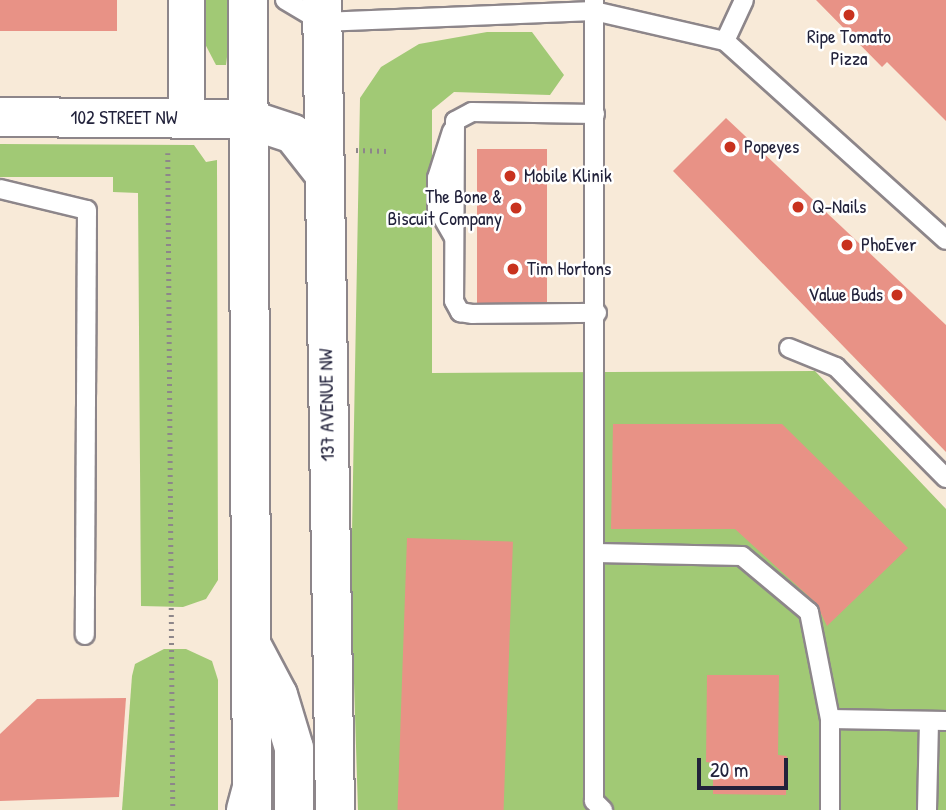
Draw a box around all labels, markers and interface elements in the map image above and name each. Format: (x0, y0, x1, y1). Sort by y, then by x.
marker: Ripe Tomato Pizza (841, 7, 857, 23)
place label: Ripe Tomato Pizza (807, 26, 891, 70)
street label: 102 STREET NW (71, 107, 177, 129)
place label: Popeyes (744, 136, 799, 158)
marker: Popeyes (722, 139, 738, 155)
place label: Mobile Klinik (524, 165, 612, 187)
marker: Mobile Klinik (502, 168, 518, 184)
place label: The Bone & Biscuit Company (387, 186, 502, 230)
place label: Q-Nails (812, 196, 866, 218)
marker: Q-Nails (790, 199, 806, 215)
marker: The Bone & Biscuit Company (508, 200, 524, 216)
place label: PhoEver (861, 234, 917, 256)
marker: PhoEver (839, 237, 855, 253)
place label: Tim Hortons (527, 258, 611, 280)
marker: Tim Hortons (505, 261, 521, 277)
place label: Value Buds (808, 284, 883, 306)
marker: Value Buds (889, 287, 905, 303)
street label: 137 AVENUE NW (315, 348, 339, 462)
scale bar (701, 744, 792, 788)
text: 20 m (710, 755, 748, 784)

